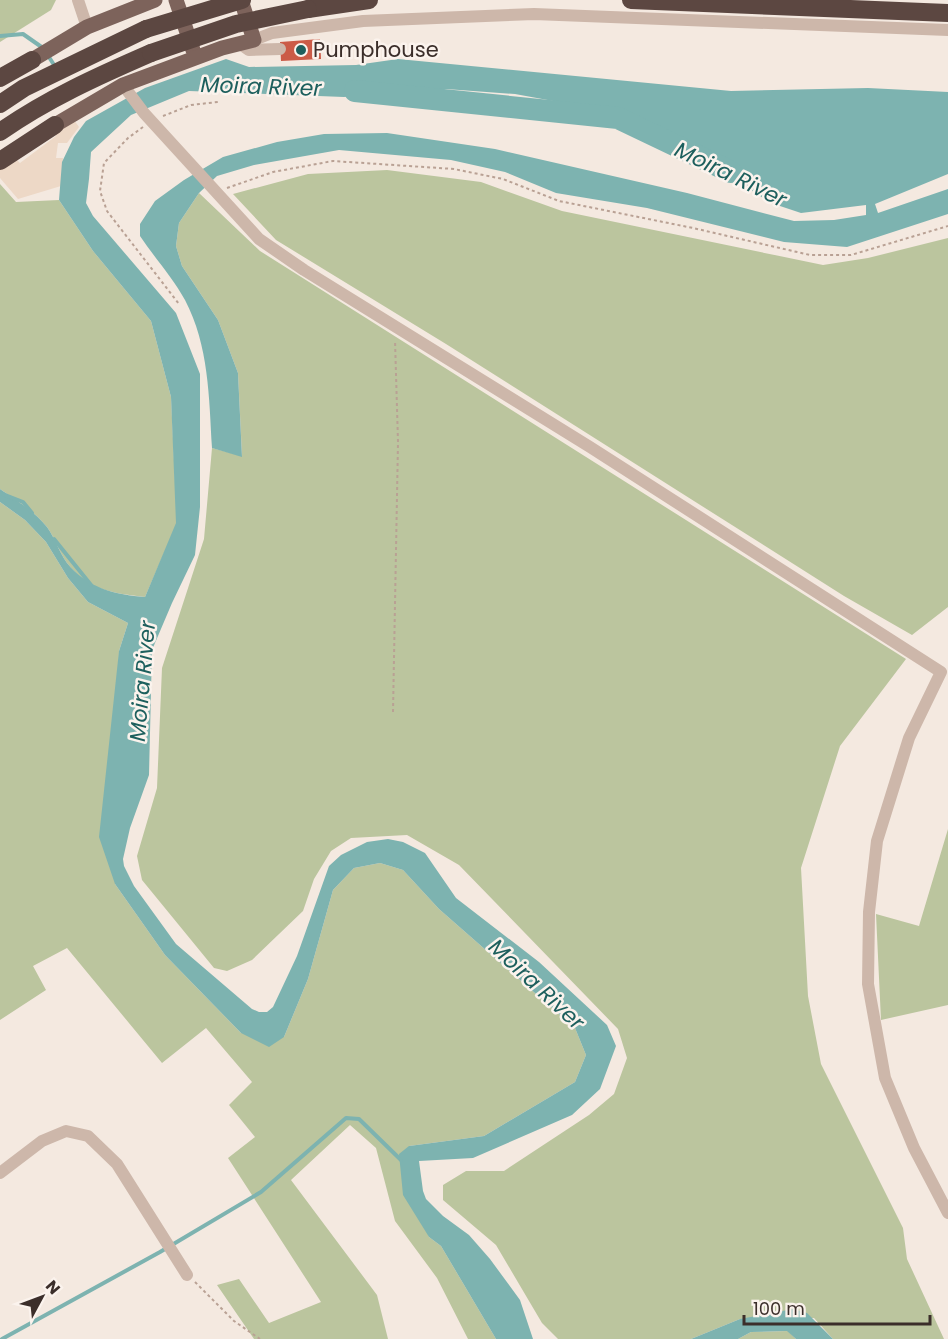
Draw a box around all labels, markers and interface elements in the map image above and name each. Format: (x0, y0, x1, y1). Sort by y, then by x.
place label: Pumphouse (313, 35, 439, 64)
marker: Pumphouse (294, 43, 308, 57)
water label: Moira River (200, 69, 323, 104)
water label: Moira River (670, 134, 793, 215)
water label: Moira River (122, 619, 163, 743)
water label: Moira River (482, 932, 592, 1038)
north arrow (12, 1267, 72, 1327)
text: N (40, 1275, 66, 1300)
scale bar (744, 1288, 930, 1326)
text: 100 m (753, 1296, 805, 1321)

